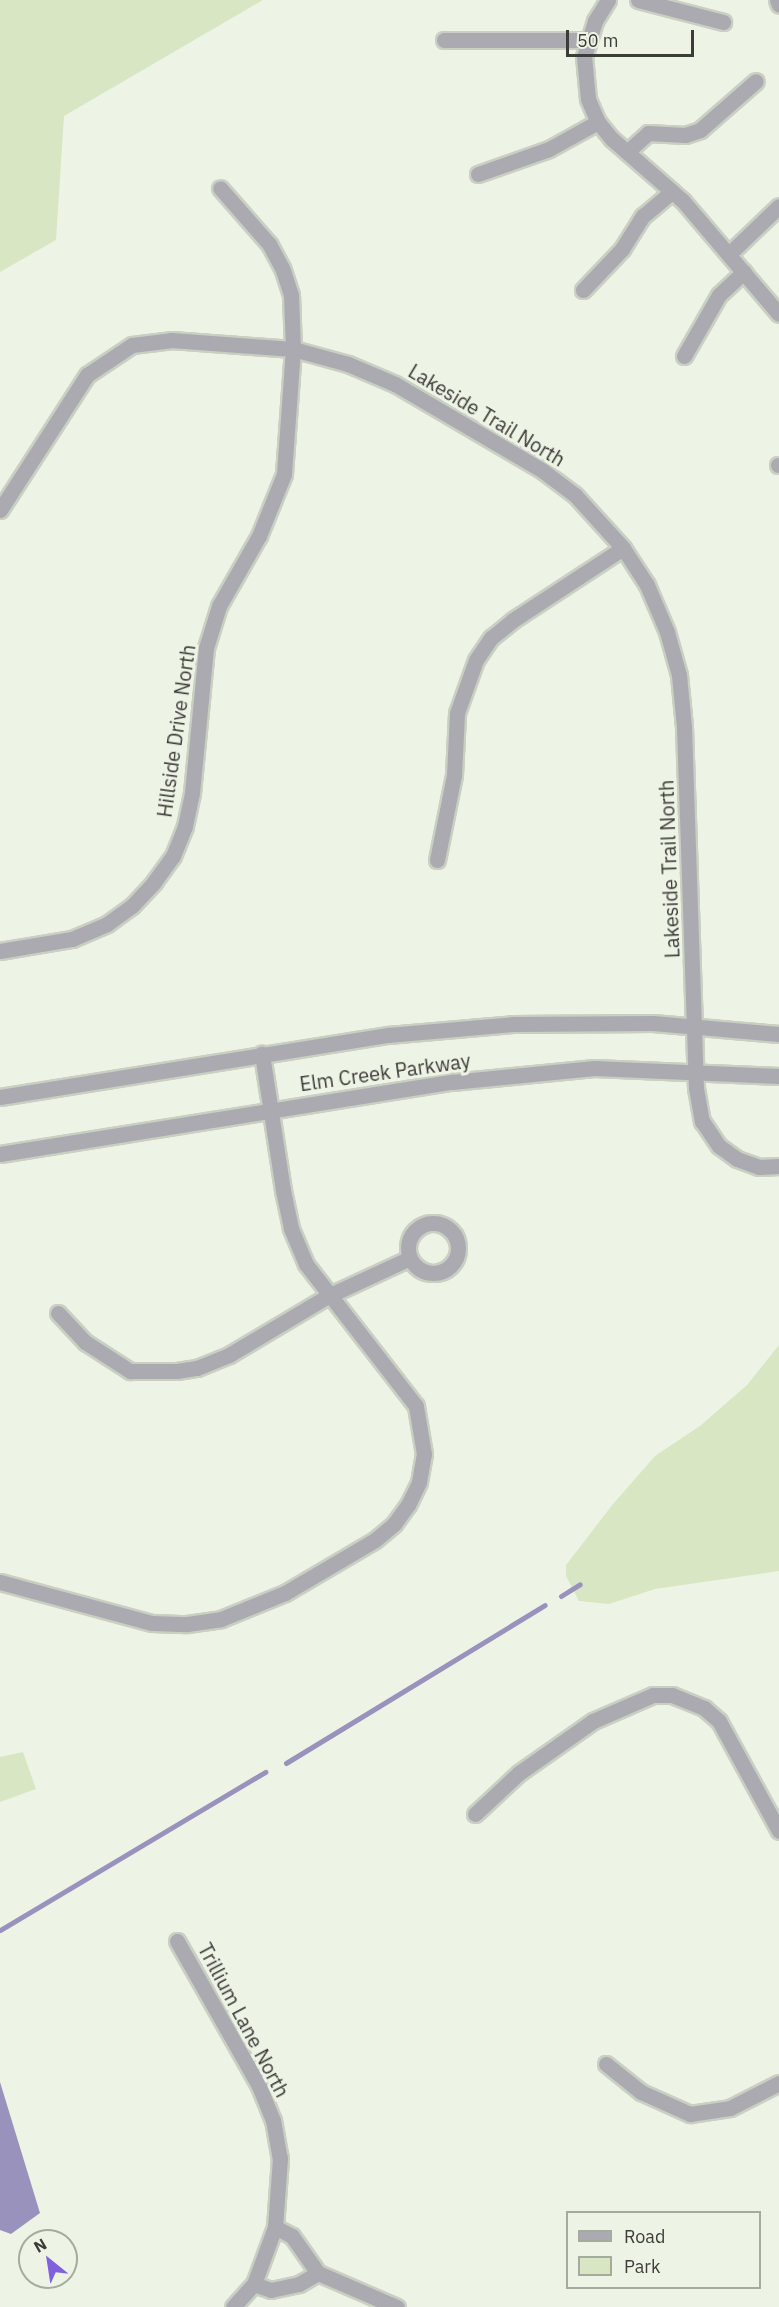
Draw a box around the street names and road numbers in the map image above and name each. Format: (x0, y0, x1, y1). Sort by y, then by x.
street label: Lakeside Trail North (404, 359, 570, 471)
street label: Hillside Drive North (152, 643, 200, 819)
street label: Lakeside Trail North (654, 779, 684, 959)
street label: Elm Creek Parkway (298, 1048, 472, 1096)
street label: Trillium Lane North (193, 1939, 295, 2101)

